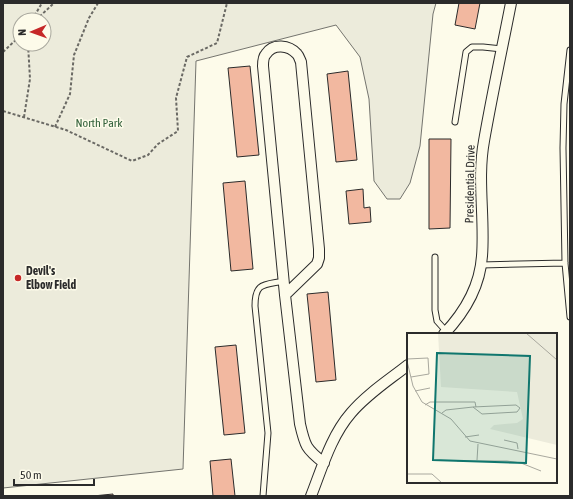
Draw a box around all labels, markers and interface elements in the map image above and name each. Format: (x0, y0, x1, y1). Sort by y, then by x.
north arrow (12, 12, 52, 52)
text: N (16, 29, 28, 36)
park label: North Park (75, 116, 123, 130)
street label: Presidential Drive (462, 145, 478, 223)
place label: Devil's Elbow Field (26, 264, 76, 292)
marker: Devil's Elbow Field (13, 273, 23, 283)
inset map (407, 333, 557, 483)
scale bar (14, 461, 94, 487)
text: 50 m (20, 468, 42, 482)

